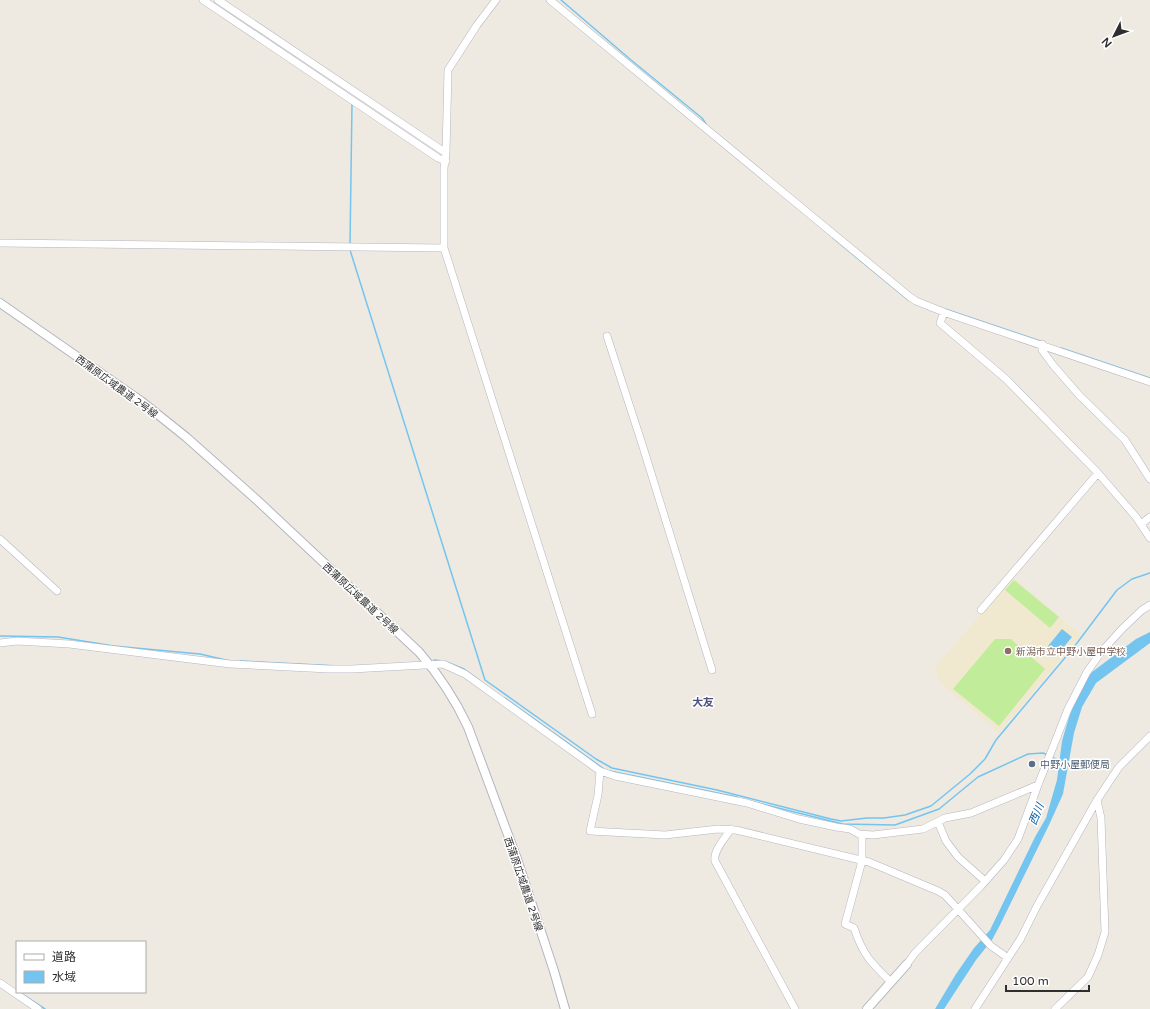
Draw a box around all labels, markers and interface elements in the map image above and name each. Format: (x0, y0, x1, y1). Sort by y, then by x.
north arrow (1094, 16, 1134, 56)
text: N (1099, 35, 1115, 50)
street label: 西蒲原広域農道 2号線 (73, 353, 160, 421)
street label: 西蒲原広域農道 2号線 (320, 561, 401, 637)
marker: 新潟市立中野小屋中学校 (1003, 646, 1013, 656)
place label: 新潟市立中野小屋中学校 (1016, 646, 1126, 658)
district label: 大友 (692, 696, 714, 709)
marker: 中野小屋郵便局 (1027, 759, 1037, 769)
place label: 中野小屋郵便局 (1040, 759, 1110, 771)
water label: 西川 (1026, 801, 1047, 827)
street label: 西蒲原広域農道 2号線 (501, 836, 545, 933)
legend (16, 941, 146, 993)
text: 道路 (52, 950, 76, 964)
scale bar (1006, 967, 1089, 993)
text: 水域 (52, 970, 76, 984)
text: 100 m (1012, 974, 1049, 988)

